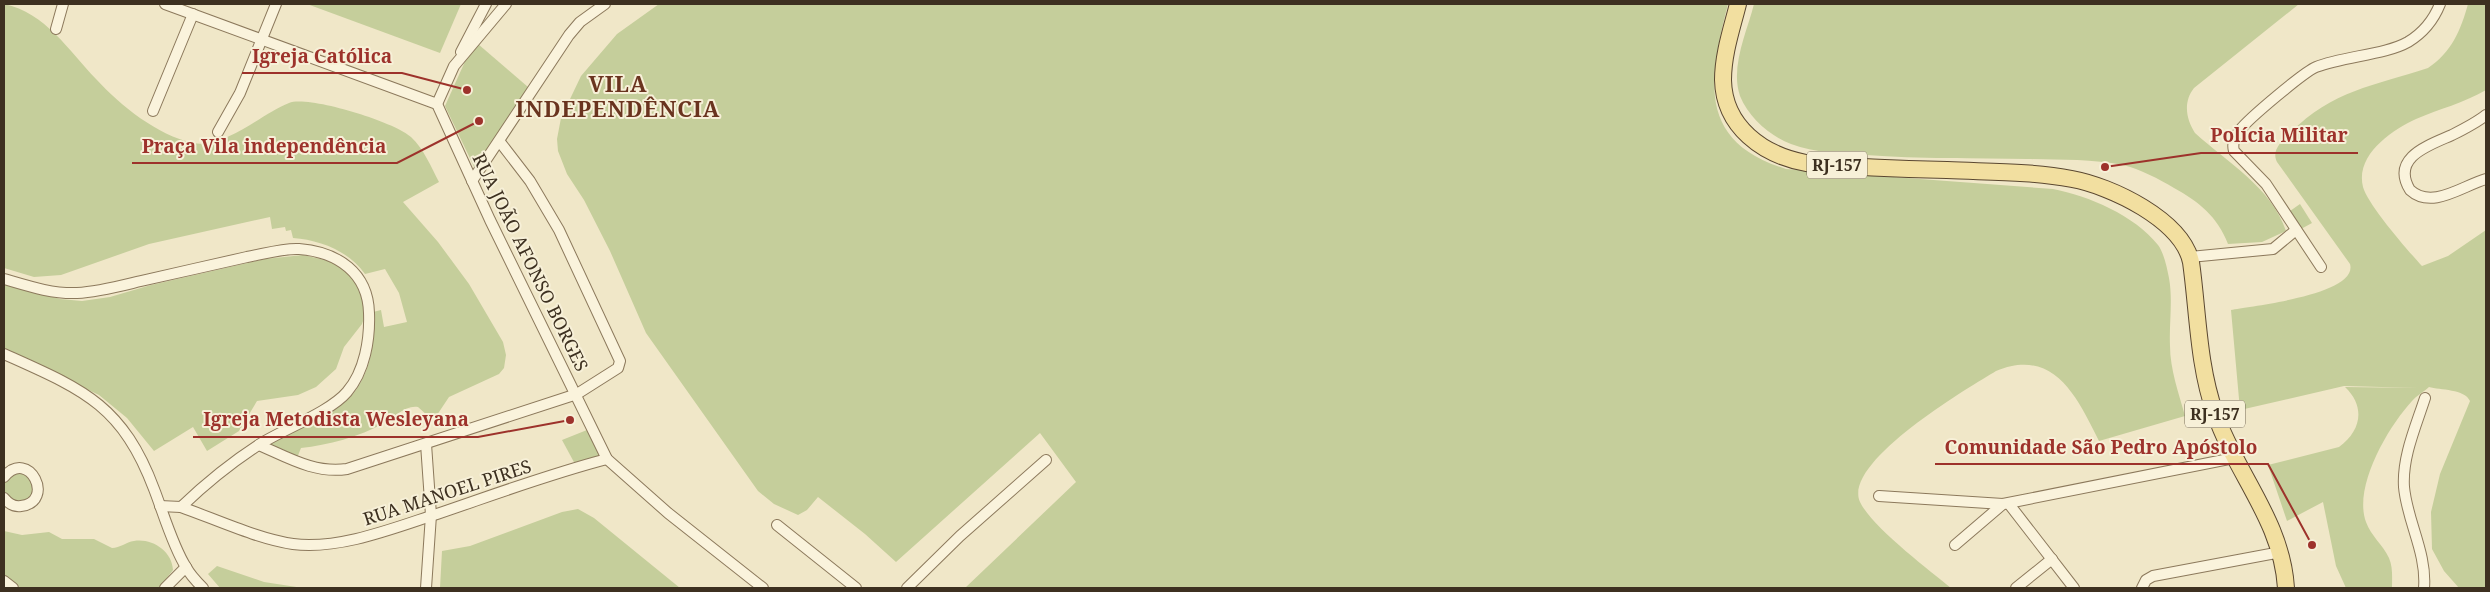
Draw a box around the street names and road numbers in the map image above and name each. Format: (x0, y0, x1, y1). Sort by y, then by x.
street label: RUA JOÃO AFONSO BORGES (468, 149, 594, 375)
road number: RJ-157 (1807, 152, 1867, 178)
road number: RJ-157 (2185, 400, 2245, 428)
street label: RUA MANOEL PIRES (360, 453, 534, 531)

